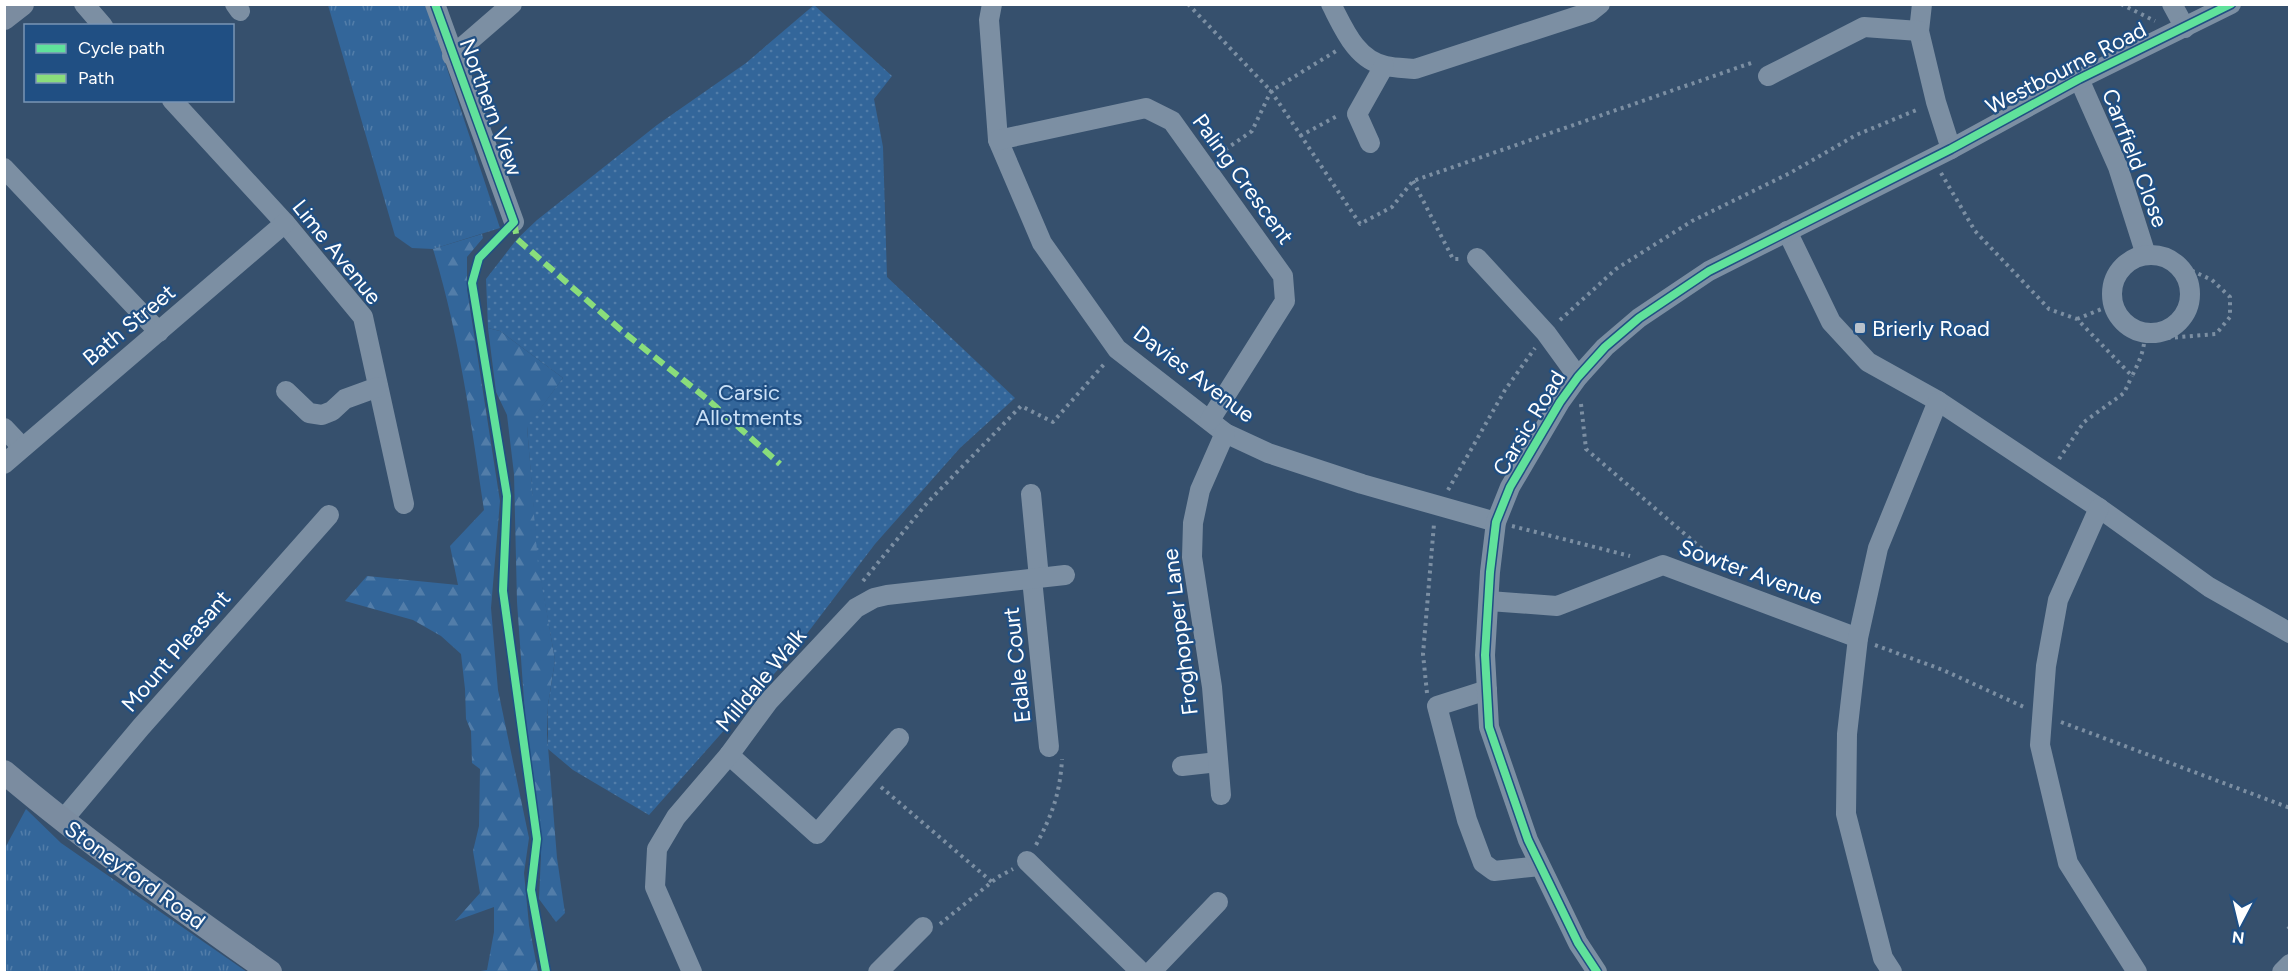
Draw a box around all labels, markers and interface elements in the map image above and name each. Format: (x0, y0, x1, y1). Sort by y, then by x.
street label: Westbourne Road (1981, 16, 2151, 120)
legend (24, 24, 234, 102)
street label: Northern View (454, 35, 529, 180)
text: Cycle path (78, 37, 165, 59)
text: Path (78, 67, 114, 89)
street label: Carrfield Close (2096, 85, 2174, 231)
street label: Paling Crescent (1187, 109, 1299, 249)
street label: Lime Avenue (287, 194, 387, 310)
street label: Bath Street (77, 279, 181, 371)
place label: Brierly Road (1872, 315, 1990, 342)
street label: Davies Avenue (1128, 320, 1260, 428)
marker: Brierly Road (1853, 321, 1867, 335)
street label: Carsic Road (1487, 366, 1571, 480)
park label: Carsic Allotments (695, 379, 803, 431)
street label: Sowter Avenue (1676, 534, 1826, 610)
street label: Froghopper Lane (1156, 547, 1204, 717)
street label: Mount Pleasant (116, 585, 236, 717)
street label: Edale Court (998, 606, 1036, 724)
street label: Milldale Walk (710, 623, 812, 737)
street label: Stoneyford Road (59, 815, 211, 935)
north arrow (2210, 893, 2270, 953)
text: N (2231, 927, 2246, 948)

